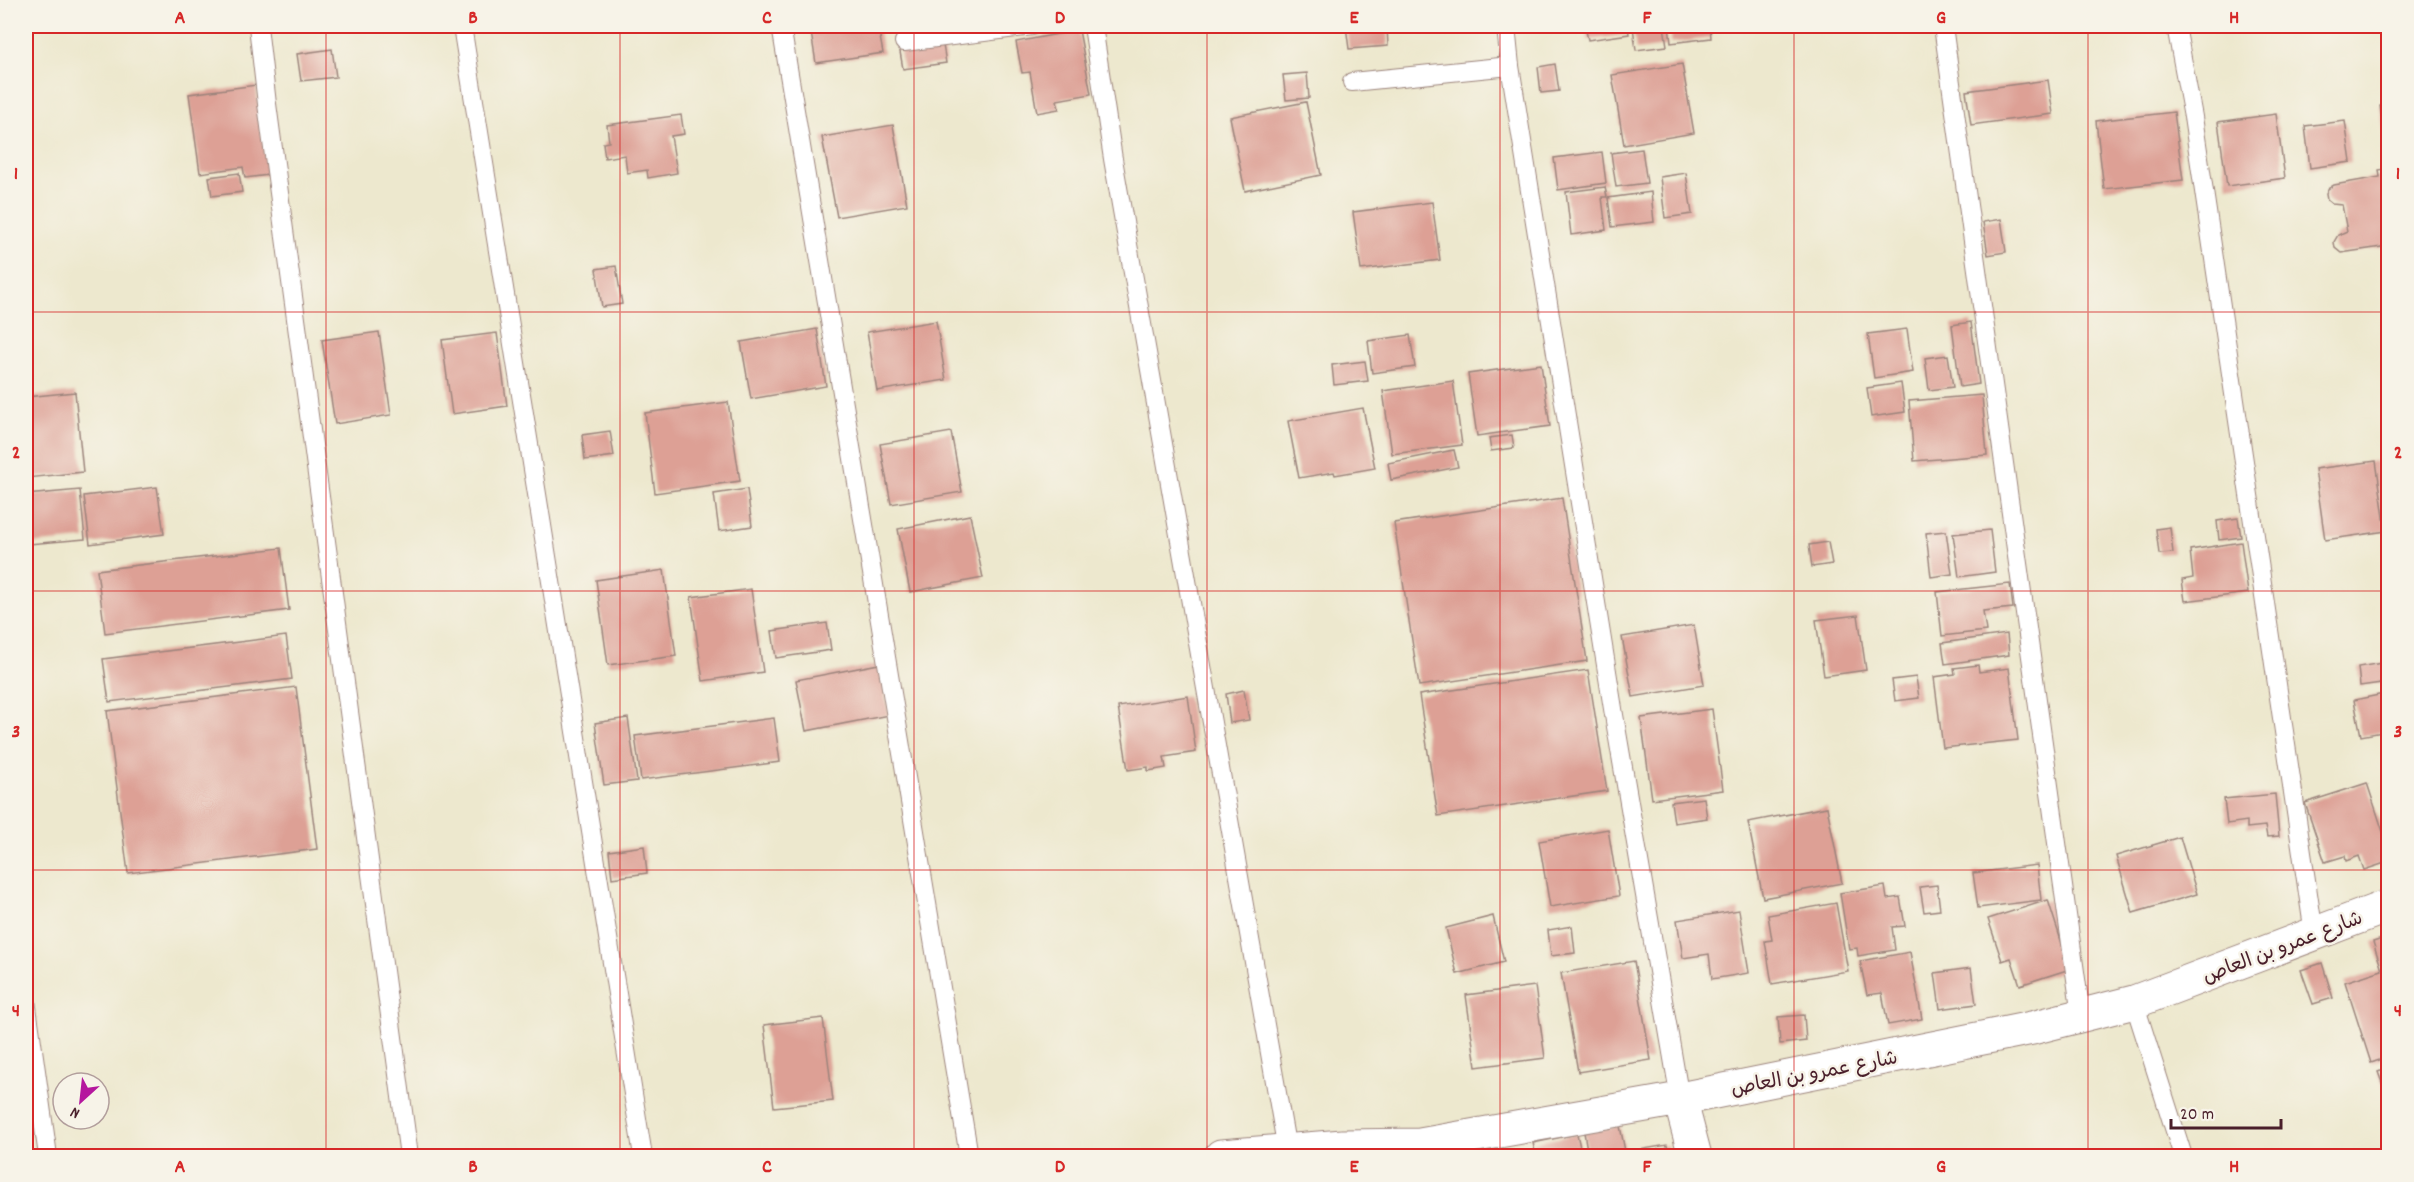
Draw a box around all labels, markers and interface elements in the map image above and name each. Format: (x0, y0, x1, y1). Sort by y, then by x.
text: A (175, 5, 186, 33)
text: B (468, 5, 478, 33)
text: C (762, 5, 772, 33)
text: D (1055, 5, 1066, 33)
text: E (1349, 5, 1359, 33)
text: F (1643, 5, 1653, 33)
text: G (1936, 5, 1946, 33)
text: H (2229, 5, 2239, 33)
text: 1 (14, 161, 18, 189)
text: 1 (2396, 161, 2400, 189)
text: 2 (12, 440, 20, 468)
text: 2 (2394, 440, 2402, 468)
text: 3 (12, 719, 20, 747)
text: 3 (2394, 719, 2402, 747)
street label: شارع عمرو بن العاص (2199, 905, 2367, 992)
text: 4 (12, 998, 20, 1026)
text: 4 (2394, 998, 2402, 1026)
street label: شارع عمرو بن العاص (1729, 1045, 1900, 1105)
north arrow (51, 1071, 111, 1131)
scale bar (2171, 1092, 2280, 1130)
text: N (66, 1100, 84, 1124)
text: 20 m (2180, 1103, 2214, 1128)
text: A (175, 1154, 186, 1182)
text: B (468, 1154, 478, 1182)
text: C (762, 1154, 772, 1182)
text: D (1055, 1154, 1066, 1182)
text: E (1349, 1154, 1359, 1182)
text: F (1643, 1154, 1653, 1182)
text: G (1936, 1154, 1946, 1182)
text: H (2229, 1154, 2239, 1182)

